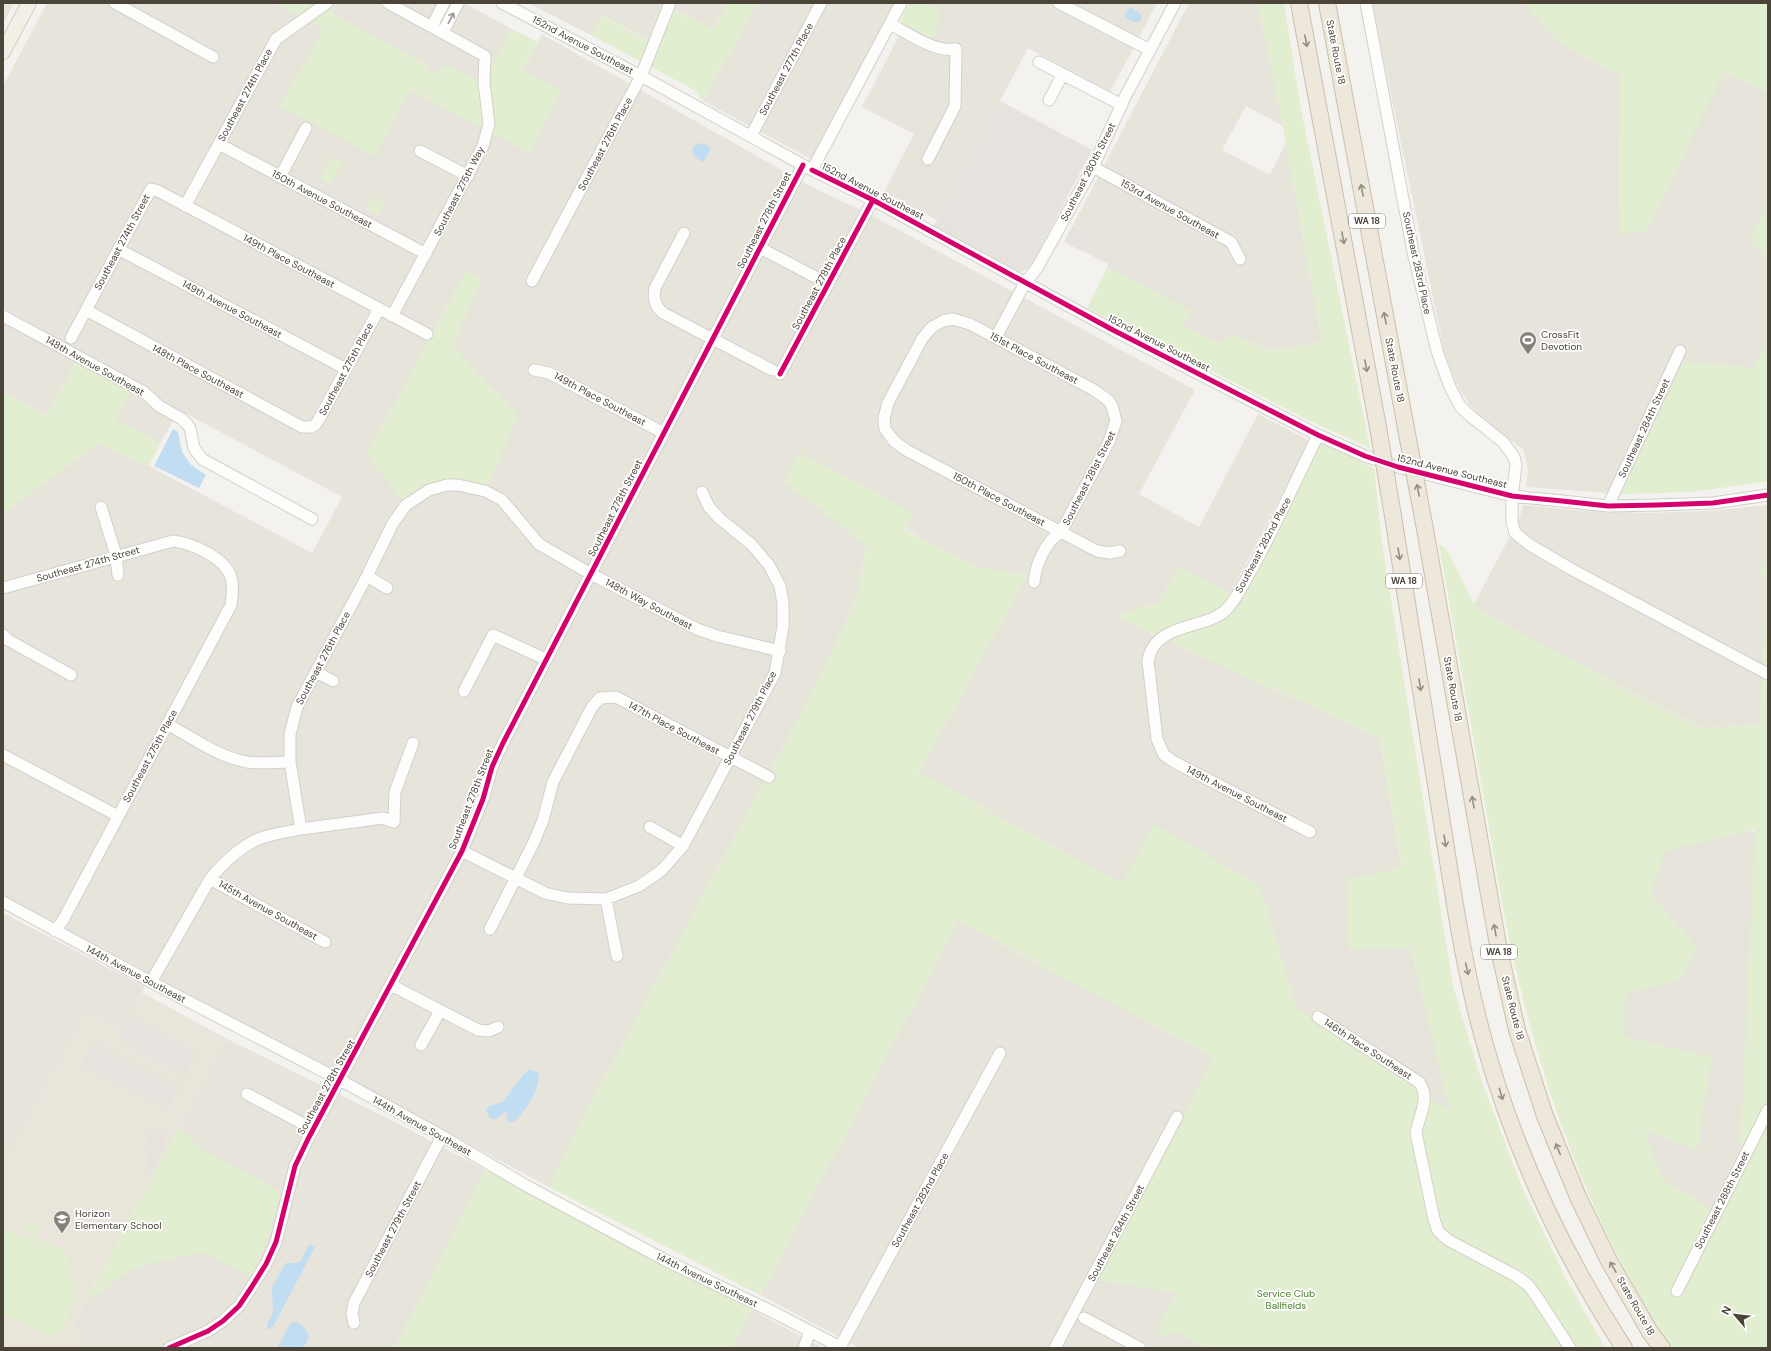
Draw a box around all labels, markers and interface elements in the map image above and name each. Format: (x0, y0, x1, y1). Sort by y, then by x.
one-way arrow (447, 12, 455, 24)
street label: 152nd Avenue Southeast (530, 13, 636, 77)
street label: State Route 18 (1323, 18, 1349, 86)
street label: Southeast 277th Place (756, 20, 816, 118)
one-way arrow (1302, 34, 1310, 47)
street label: Southeast 274th Place (215, 46, 275, 144)
street label: Southeast 276th Place (575, 95, 635, 193)
street label: Southeast 280th Street (1058, 121, 1119, 223)
street label: Southeast 275th Way (431, 144, 487, 238)
street label: 152nd Avenue Southeast (820, 160, 926, 222)
street label: 150th Avenue Southeast (270, 167, 375, 231)
street label: Southeast 278th Street (734, 169, 794, 271)
street label: 153rd Avenue Southeast (1118, 176, 1222, 242)
one-way arrow (1357, 184, 1365, 197)
street label: Southeast 274th Street (91, 192, 153, 292)
street label: Southeast 283rd Place (1400, 211, 1434, 316)
road number: WA 18 (1349, 214, 1385, 228)
street label: 149th Place Southeast (241, 231, 337, 291)
one-way arrow (1339, 231, 1347, 244)
street label: Southeast 278th Place (789, 234, 849, 332)
street label: 149th Avenue Southeast (180, 277, 284, 341)
street label: 152nd Avenue Southeast (1106, 312, 1212, 374)
one-way arrow (1381, 312, 1389, 325)
street label: Southeast 275th Place (316, 320, 376, 418)
place label: CrossFit Devotion (1541, 328, 1582, 353)
street label: 151st Place Southeast (988, 329, 1080, 387)
sports icon: CrossFit Devotion (1518, 330, 1538, 355)
street label: 148th Avenue Southeast (43, 333, 147, 399)
street label: State Route 18 (1382, 336, 1408, 404)
street label: 148th Place Southeast (150, 341, 246, 401)
one-way arrow (1363, 359, 1371, 372)
street label: 149th Place Southeast (552, 369, 648, 429)
street label: Southeast 284th Street (1615, 376, 1673, 480)
street label: Southeast 281st Street (1060, 429, 1118, 527)
street label: 152nd Avenue Southeast (1396, 451, 1509, 491)
street label: Southeast 278th Street (585, 457, 645, 559)
street label: 150th Place Southeast (951, 469, 1048, 529)
one-way arrow (1413, 484, 1421, 497)
street label: Southeast 282nd Place (1232, 495, 1294, 595)
street label: Southeast 274th Street (35, 543, 141, 585)
one-way arrow (1395, 547, 1403, 560)
road number: WA 18 (1386, 574, 1422, 588)
street label: 148th Way Southeast (603, 575, 695, 633)
street label: Southeast 276th Place (293, 609, 353, 707)
street label: State Route 18 (1441, 655, 1465, 723)
street label: Southeast 279th Place (721, 669, 779, 767)
one-way arrow (1416, 678, 1424, 691)
street label: 147th Place Southeast (626, 698, 722, 758)
street label: Southeast 275th Place (120, 707, 180, 805)
street label: Southeast 278th Street (446, 747, 496, 851)
street label: 149th Avenue Southeast (1184, 763, 1290, 825)
one-way arrow (1468, 796, 1476, 809)
one-way arrow (1441, 834, 1449, 847)
street label: 145th Avenue Southeast (216, 877, 320, 943)
one-way arrow (1491, 924, 1499, 937)
street label: 144th Avenue Southeast (84, 942, 188, 1006)
road number: WA 18 (1481, 945, 1517, 959)
one-way arrow (1464, 962, 1472, 975)
street label: State Route 18 (1499, 975, 1527, 1041)
street label: 146th Place Southeast (1322, 1016, 1414, 1082)
street label: Southeast 278th Street (294, 1037, 358, 1137)
one-way arrow (1498, 1088, 1505, 1101)
street label: 144th Avenue Southeast (370, 1093, 474, 1159)
one-way arrow (1554, 1143, 1561, 1155)
street label: Southeast 288th Street (1692, 1149, 1752, 1251)
street label: Southeast 282nd Place (889, 1150, 952, 1250)
street label: Southeast 279th Street (362, 1179, 424, 1279)
street label: Southeast 284th Street (1085, 1182, 1147, 1284)
place label: Horizon Elementary School (75, 1207, 162, 1232)
school or university icon: Horizon Elementary School (52, 1209, 72, 1234)
street label: 144th Avenue Southeast (654, 1250, 760, 1310)
one-way arrow (1608, 1261, 1616, 1273)
street label: State Route 18 (1614, 1274, 1658, 1338)
park label: Service Club Ballfields (1257, 1287, 1315, 1312)
north arrow (1715, 1295, 1755, 1335)
text: N (1718, 1303, 1734, 1317)

